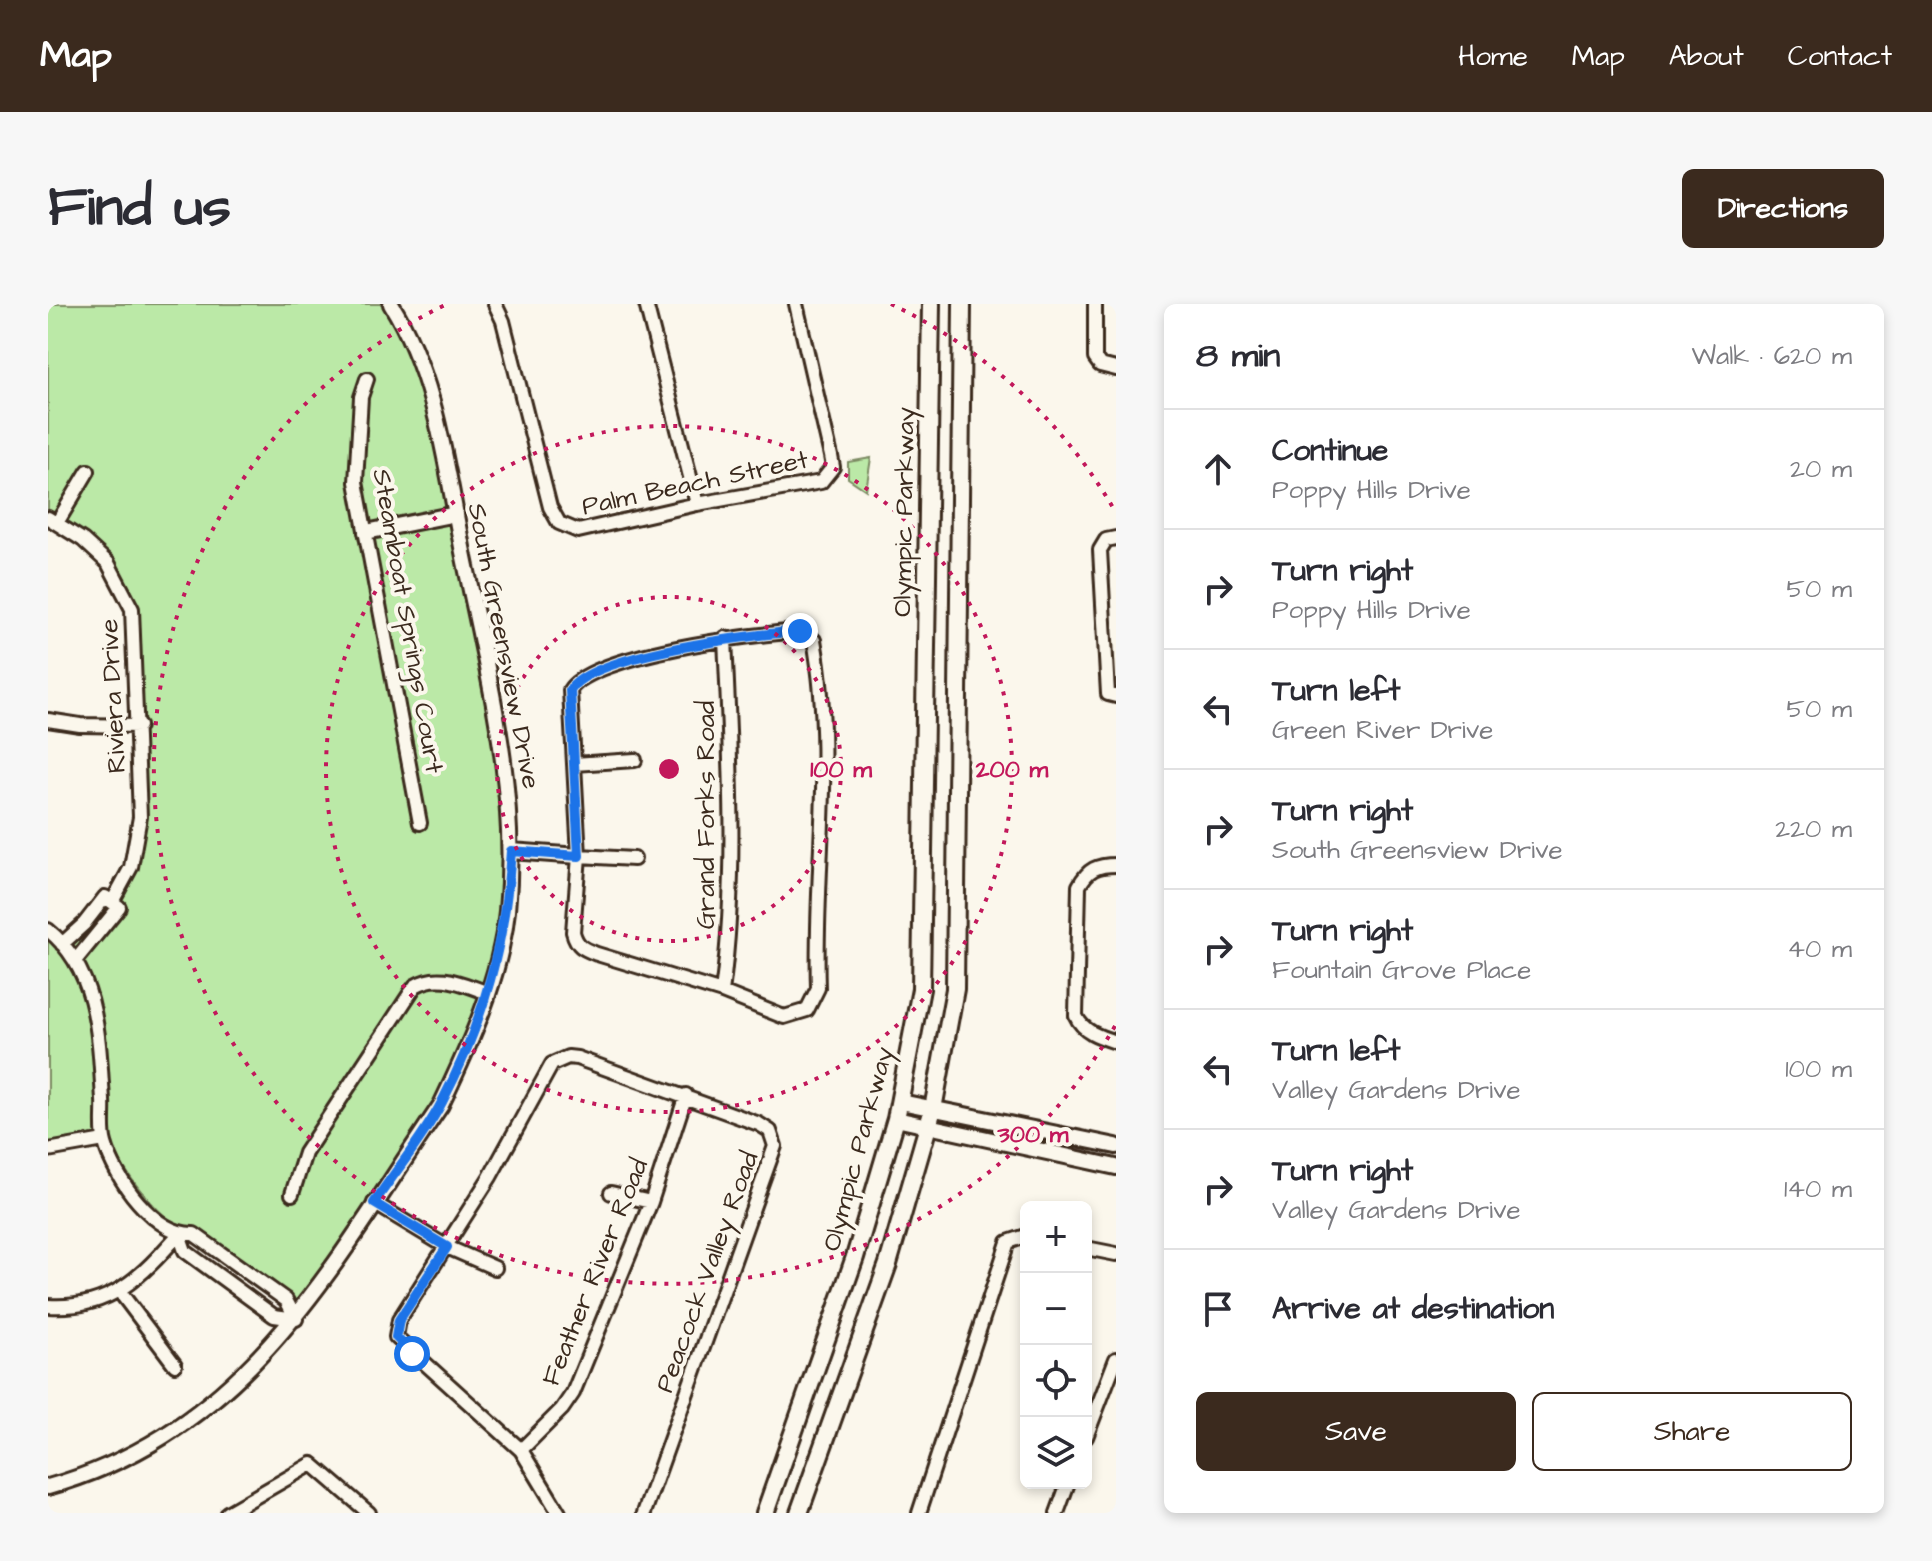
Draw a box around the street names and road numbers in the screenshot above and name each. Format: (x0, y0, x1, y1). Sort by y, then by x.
street label: Olympic Parkway (884, 407, 926, 617)
street label: Palm Beach Street (579, 441, 812, 525)
street label: Steamboat Springs Court (362, 466, 453, 777)
street label: South Greensview Drive (459, 500, 549, 792)
street label: Riviera Drive (91, 618, 135, 774)
street label: Grand Forks Road (688, 701, 724, 929)
street label: Olympic Parkway (813, 1043, 904, 1256)
street label: Peacock Valley Road (647, 1147, 769, 1398)
street label: Feather River Road (533, 1153, 657, 1391)

